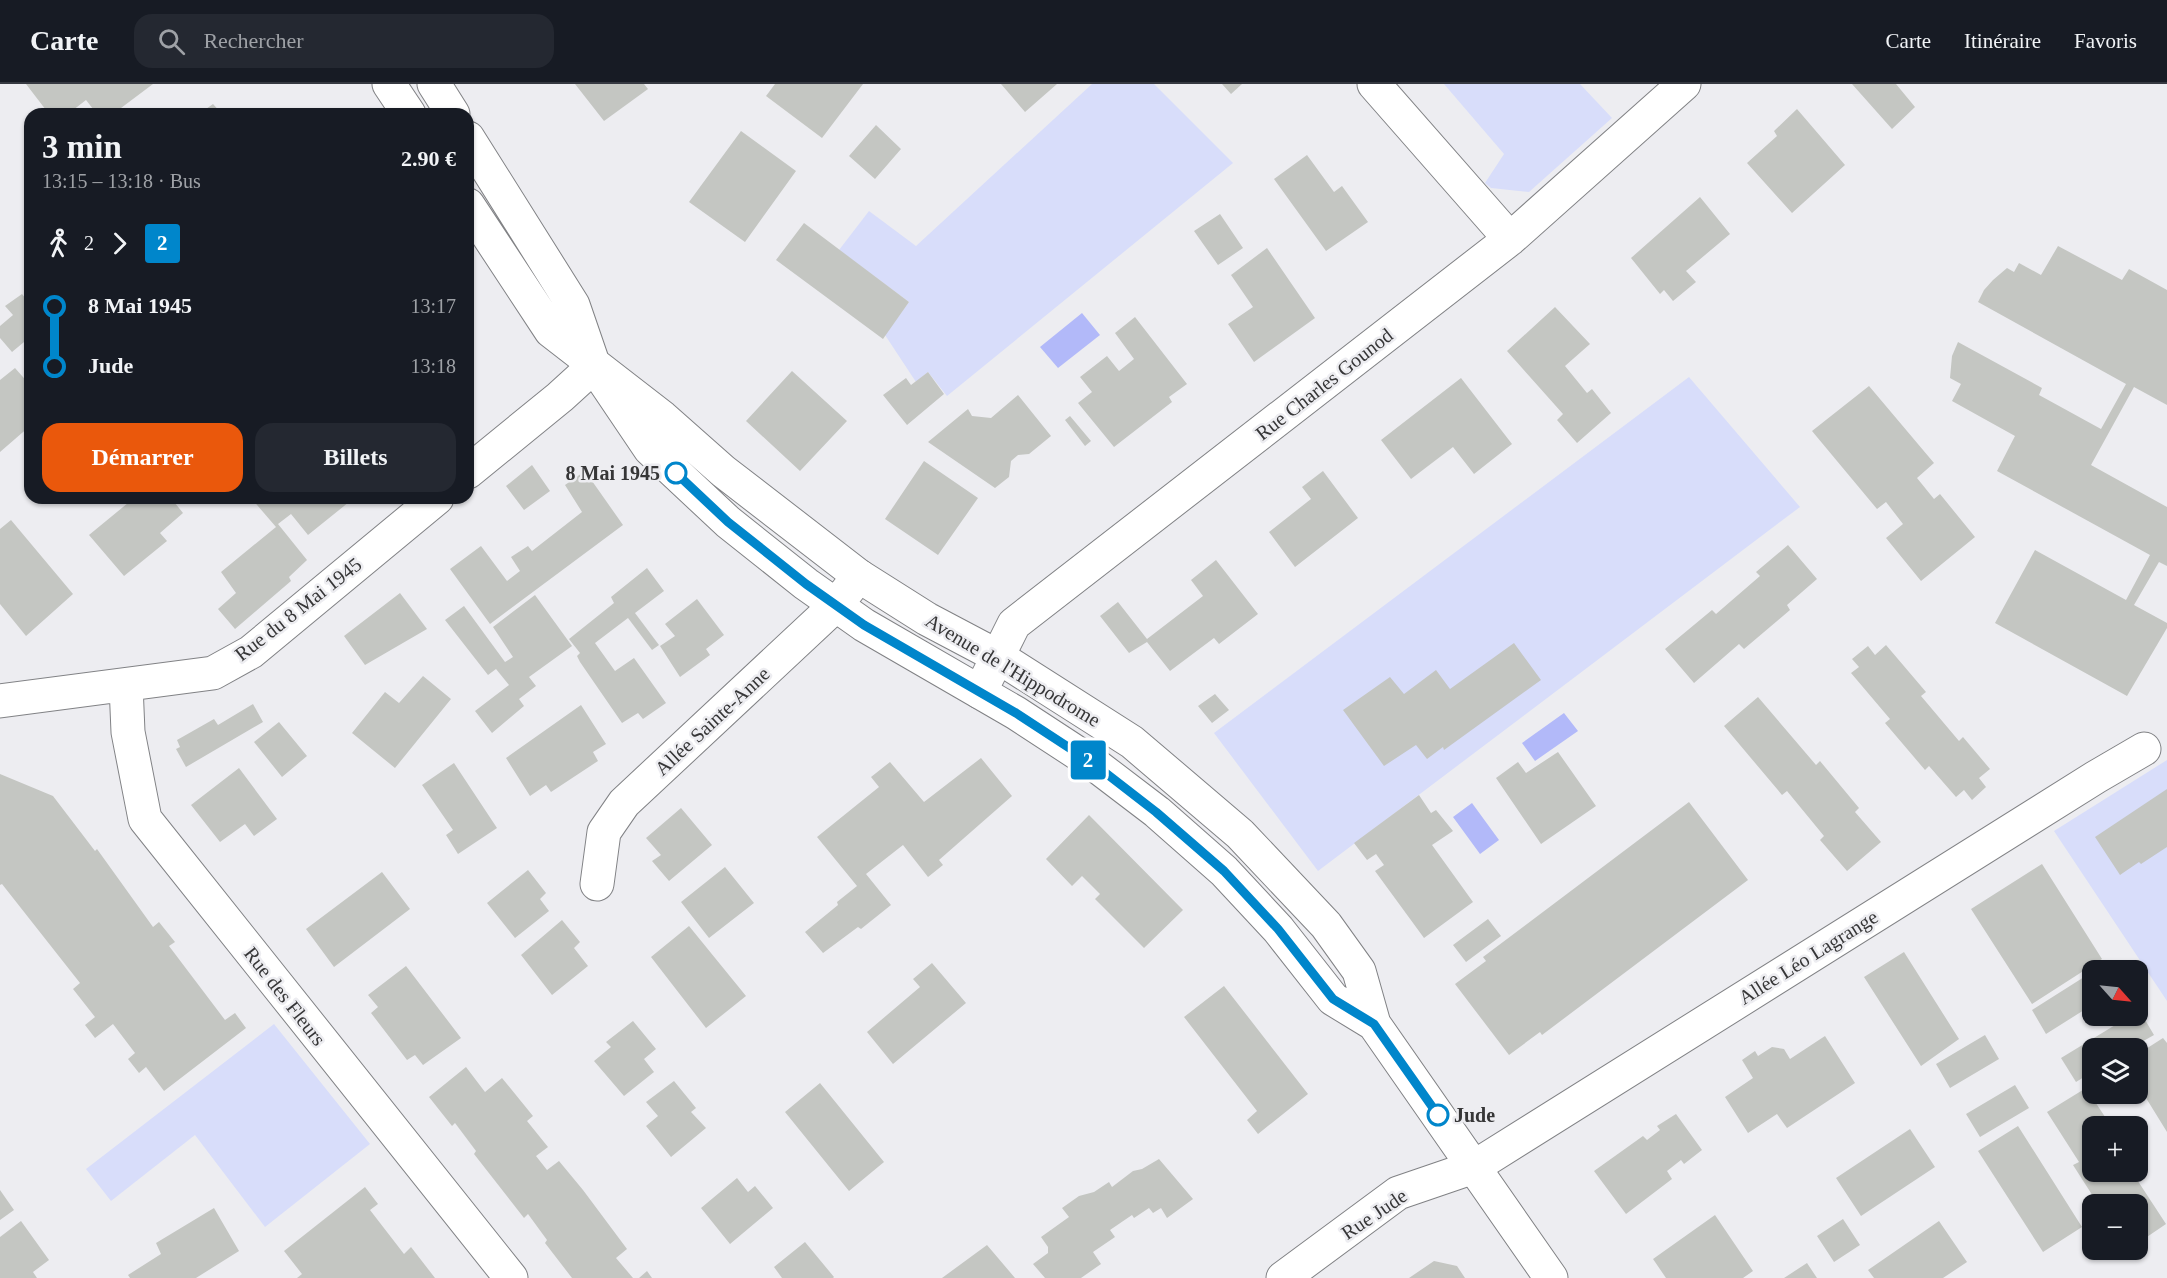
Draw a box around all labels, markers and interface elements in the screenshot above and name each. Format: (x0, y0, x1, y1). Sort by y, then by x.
search box (134, 14, 554, 68)
text: Carte (30, 25, 98, 56)
icon: search (155, 25, 188, 58)
text: Rechercher (203, 28, 304, 53)
text: Carte (1886, 29, 1931, 53)
text: Itinéraire (1964, 29, 2041, 53)
text: Favoris (2074, 29, 2137, 53)
text: 3 min (42, 129, 122, 165)
text: 2.90 € (401, 146, 456, 171)
text: 13:15 – 13:18 · Bus (42, 170, 201, 192)
icon: walk (42, 227, 75, 260)
icon: forward (103, 227, 136, 260)
text: 2 (157, 231, 168, 255)
text: 2 (84, 232, 94, 254)
text: 8 Mai 1945 (88, 293, 192, 318)
text: 13:17 (410, 295, 456, 317)
street label: Rue Charles Gounod (1251, 324, 1397, 444)
text: Jude (88, 353, 133, 378)
text: 13:18 (410, 355, 456, 377)
button: Démarrer (42, 423, 243, 492)
button: Billets (255, 423, 456, 492)
place label: 8 Mai 1945 (566, 462, 660, 484)
marker: 8 Mai 1945 (665, 462, 687, 484)
street label: Rue du 8 Mai 1945 (230, 553, 366, 665)
street label: Avenue de l'Hippodrome (921, 609, 1104, 732)
street label: Allée Sainte-Anne (650, 662, 774, 780)
line badge: 2 (1068, 740, 1108, 780)
text: 2 (1083, 748, 1093, 772)
street label: Allée Léo Lagrange (1734, 905, 1882, 1010)
street label: Rue des Fleurs (240, 942, 330, 1050)
north arrow (2082, 960, 2148, 1026)
map controls (2082, 960, 2148, 1260)
button: layers (2082, 1038, 2148, 1104)
marker: Jude (1427, 1104, 1449, 1126)
place label: Jude (1454, 1104, 1495, 1126)
button: + (2082, 1116, 2148, 1182)
street label: Rue Jude (1337, 1184, 1411, 1244)
button: − (2082, 1194, 2148, 1260)

